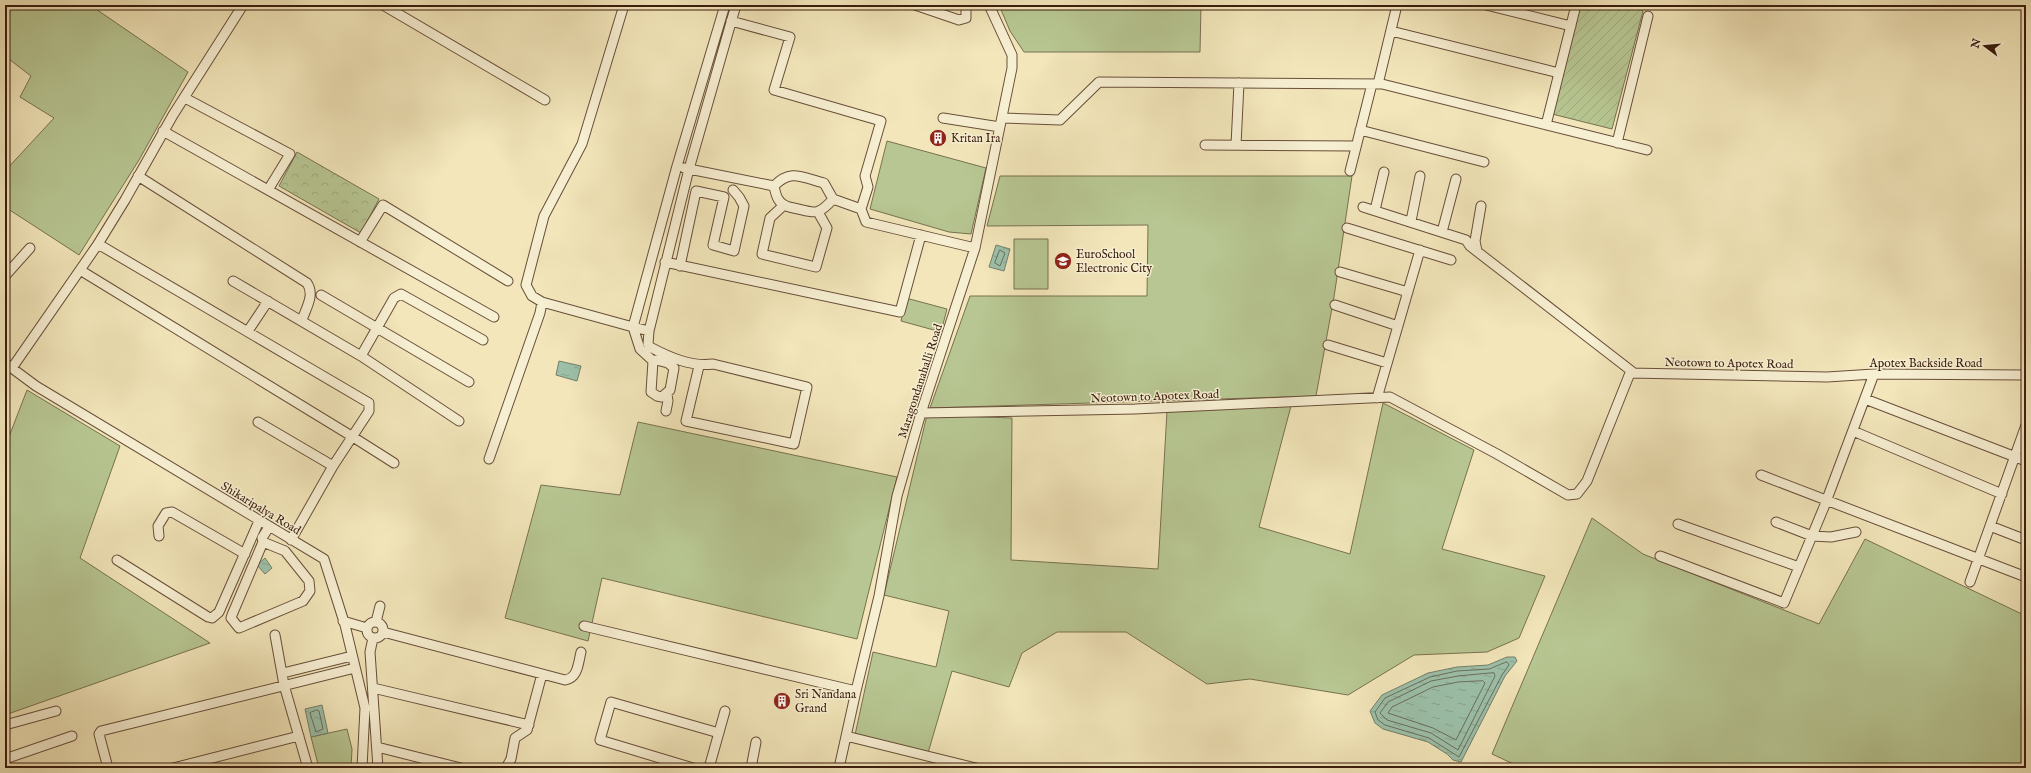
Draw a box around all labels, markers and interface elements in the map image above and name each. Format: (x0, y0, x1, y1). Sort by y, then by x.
north arrow (1965, 26, 2005, 66)
text: N (1968, 37, 1985, 51)
building icon: Kritan Ira (928, 128, 948, 148)
place label: Kritan Ira (951, 131, 1001, 146)
place label: EuroSchool Electronic City (1076, 247, 1152, 276)
school or university icon: EuroSchool Electronic City (1053, 251, 1073, 271)
street label: Maragondanahalli Road (895, 321, 946, 440)
street label: Neotown to Apotex Road (1664, 355, 1794, 373)
street label: Apotex Backside Road (1869, 356, 1983, 372)
street label: Neotown to Apotex Road (1090, 387, 1220, 407)
street label: Shikaripalya Road (218, 479, 304, 539)
place label: Sri Nandana Grand (795, 687, 857, 716)
building icon: Sri Nandana Grand (772, 691, 792, 711)

